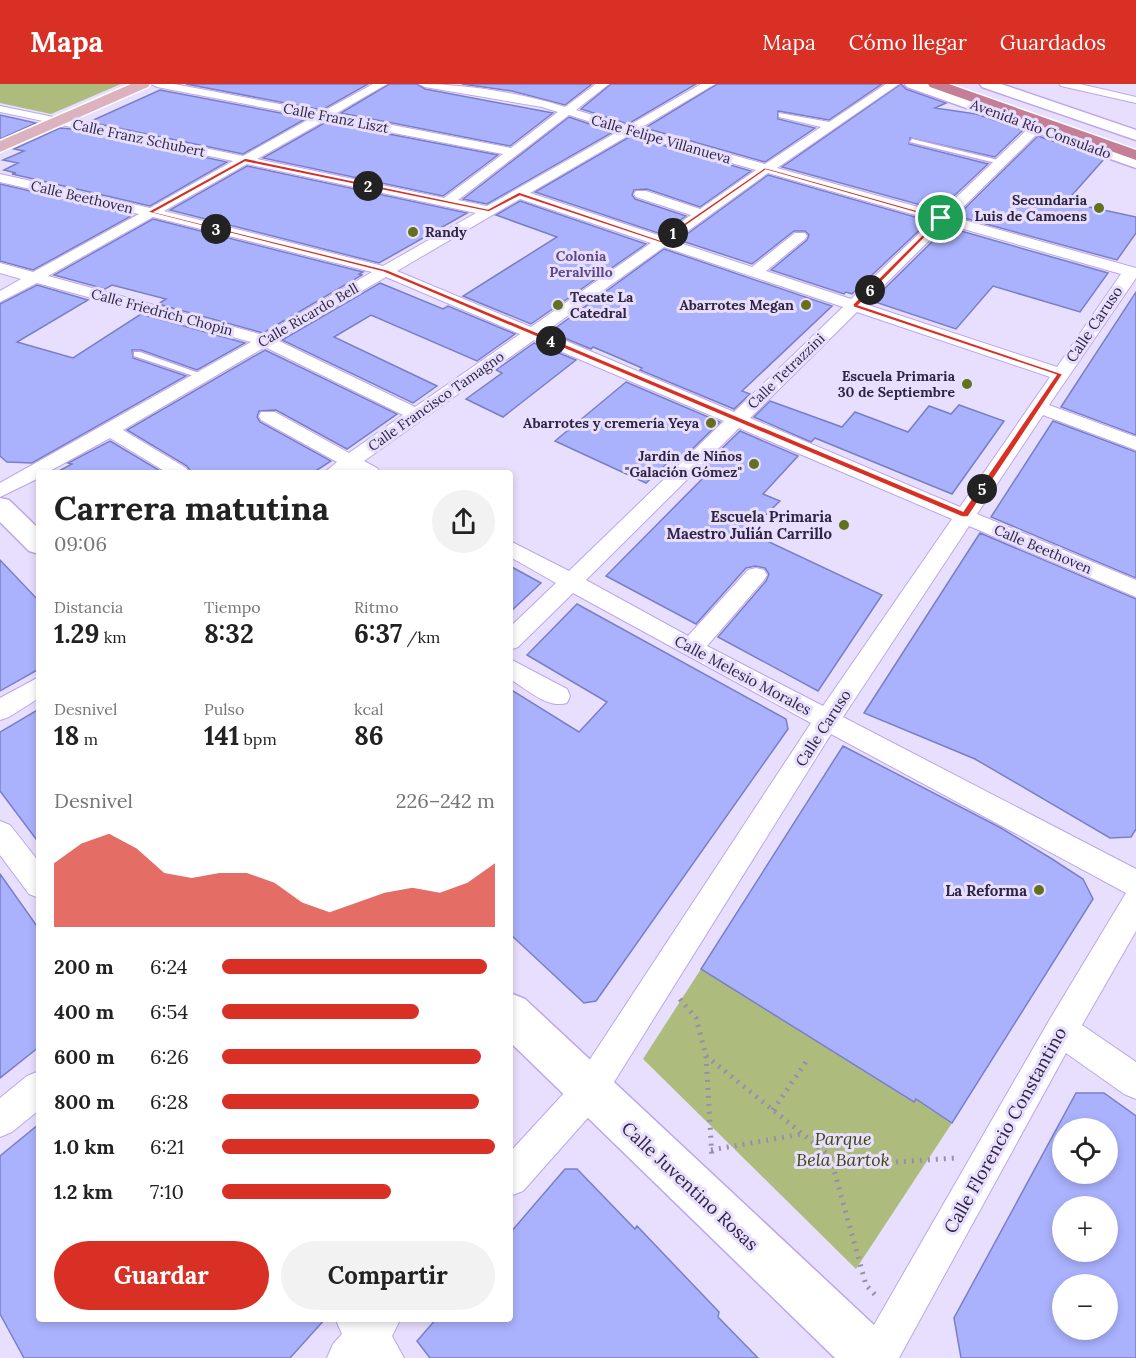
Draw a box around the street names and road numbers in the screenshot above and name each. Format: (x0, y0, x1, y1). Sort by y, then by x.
street label: Avenida Río Consulado (967, 95, 1114, 163)
street label: Calle Franz Liszt (282, 99, 391, 137)
street label: Calle Felipe Villanueva (589, 110, 733, 168)
street label: Calle Franz Schubert (71, 115, 208, 161)
street label: Calle Beethoven (29, 176, 135, 218)
street label: Calle Ricardo Bell (254, 279, 362, 351)
street label: Calle Caruso (1062, 282, 1127, 366)
street label: Calle Friedrich Chopin (89, 284, 235, 340)
street label: Calle Tetrazzini (743, 329, 829, 413)
street label: Calle Francisco Tamagno (364, 347, 508, 455)
street label: Calle Beethoven (991, 520, 1095, 578)
street label: Calle Melesio Morales (671, 631, 815, 719)
street label: Calle Caruso (791, 686, 855, 770)
street label: Calle Florencio Constantino (939, 1023, 1071, 1237)
street label: Calle Juventino Rosas (617, 1117, 763, 1255)

